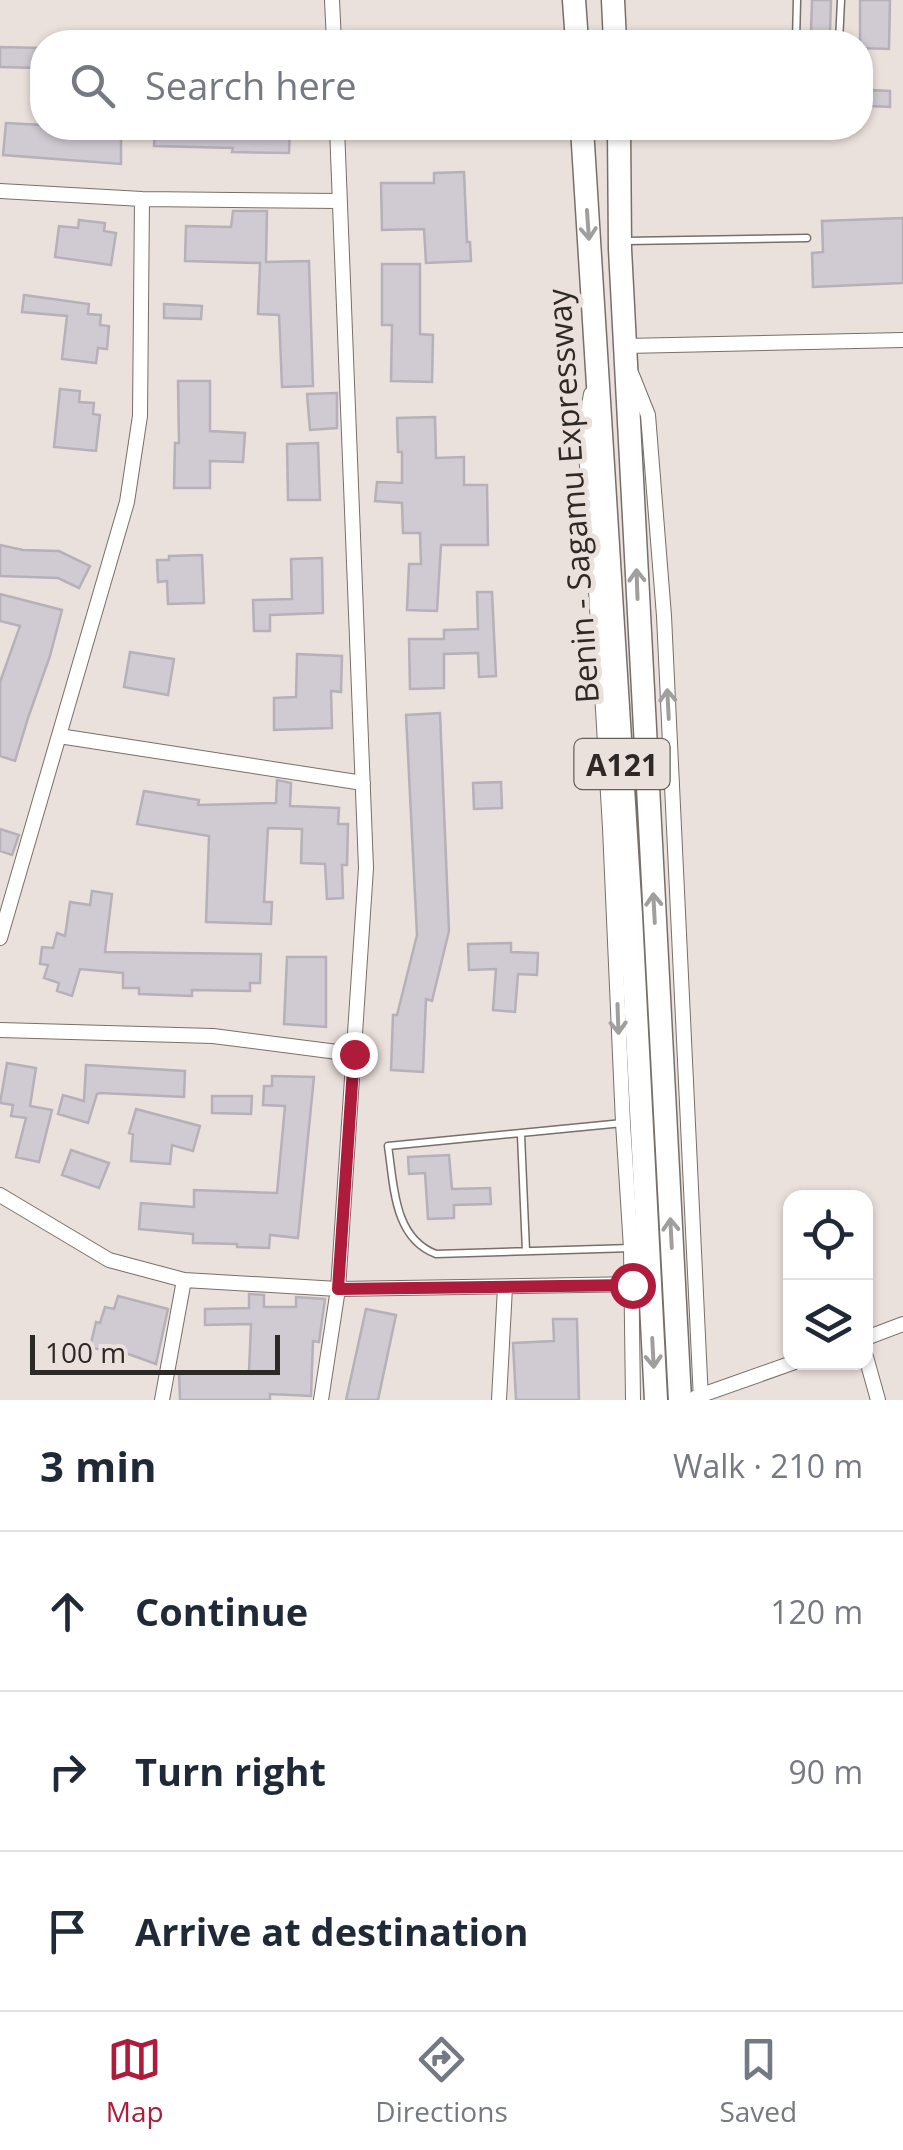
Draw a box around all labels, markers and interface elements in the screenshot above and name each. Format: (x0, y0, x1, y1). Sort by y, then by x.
search box (30, 30, 873, 140)
icon: search (65, 58, 120, 113)
text: Search here (145, 59, 357, 111)
one-way arrow (579, 208, 598, 240)
street label: Benin - Sagamu Expressway (536, 286, 608, 705)
one-way arrow (627, 568, 646, 600)
one-way arrow (658, 688, 677, 720)
road number: A121 (574, 739, 670, 789)
one-way arrow (644, 893, 663, 925)
one-way arrow (609, 1003, 628, 1035)
route end (332, 1032, 378, 1078)
map controls (783, 1190, 873, 1370)
button: locate (783, 1190, 873, 1280)
one-way arrow (661, 1217, 680, 1249)
route start (610, 1263, 656, 1309)
button: layers (783, 1280, 873, 1370)
scale bar (30, 1330, 280, 1374)
text: 100 m (45, 1333, 126, 1371)
one-way arrow (644, 1336, 663, 1368)
text: 3 min (40, 1437, 157, 1494)
text: Walk · 210 m (673, 1444, 863, 1487)
icon: ahead (40, 1584, 95, 1639)
text: Continue (135, 1585, 308, 1637)
text: 120 m (770, 1590, 863, 1633)
icon: right (40, 1744, 95, 1799)
text: Turn right (135, 1745, 326, 1797)
text: 90 m (788, 1750, 863, 1793)
icon: arrive (40, 1904, 95, 1959)
text: Arrive at destination (135, 1905, 529, 1957)
tab: Map (106, 2032, 164, 2130)
tab: Directions (375, 2032, 508, 2130)
tab: Saved (719, 2032, 797, 2130)

